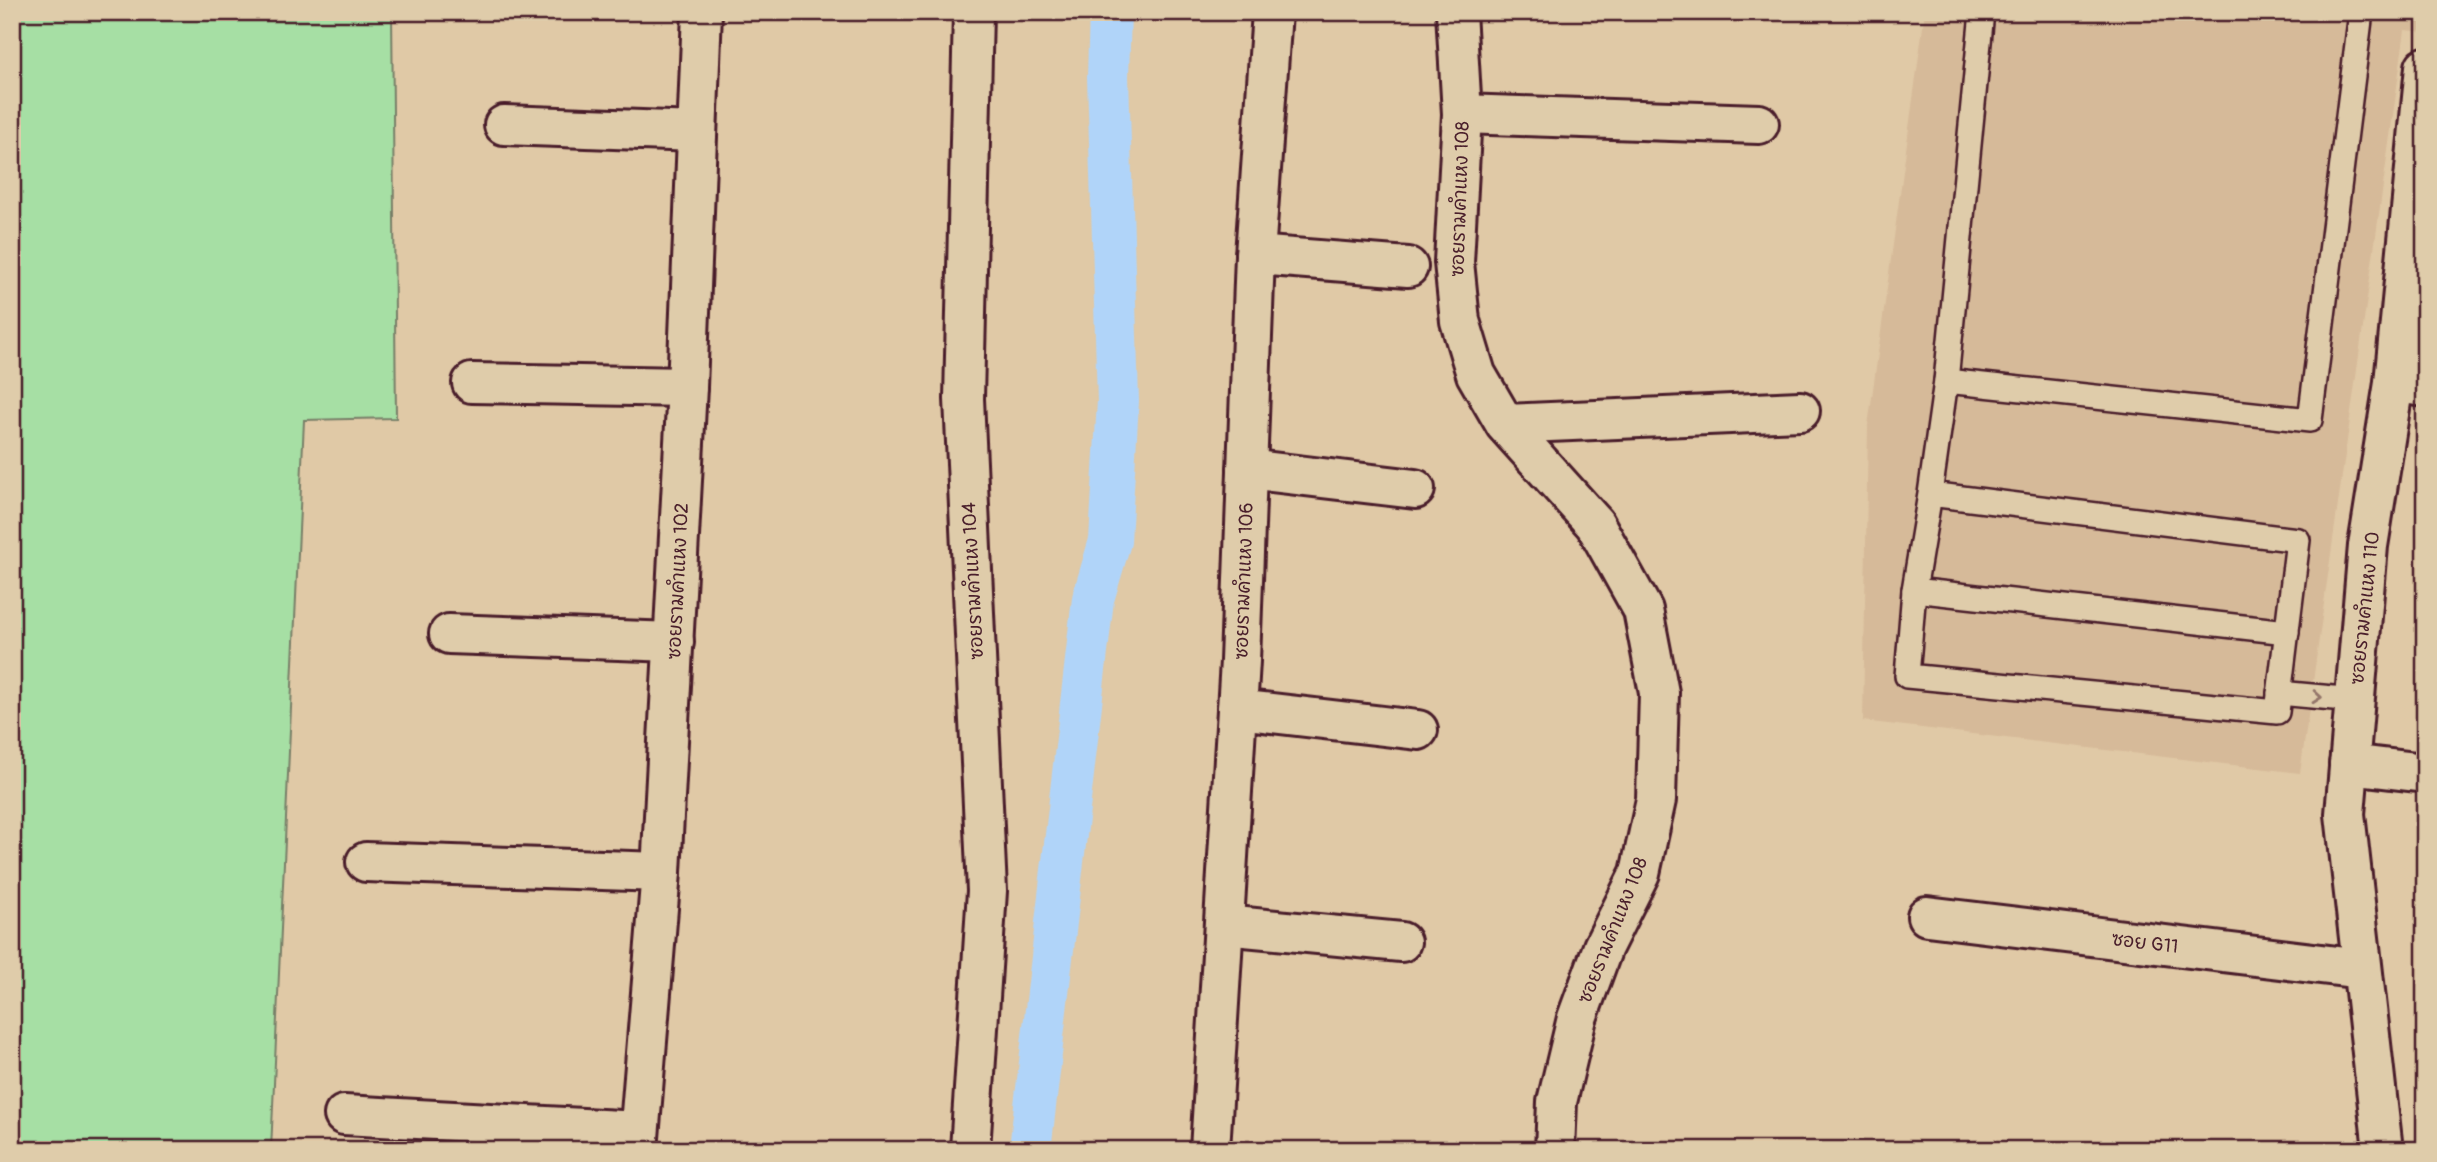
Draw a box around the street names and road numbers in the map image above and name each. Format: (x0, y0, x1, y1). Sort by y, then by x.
street label: ซอยรามคำแหง 108 (1445, 121, 1475, 277)
street label: ซอยรามคําแหง 102 (662, 502, 694, 660)
street label: ซอยรามคําแหง 104 (957, 502, 989, 660)
street label: ซอยรามคําแหง 106 (1229, 502, 1259, 660)
street label: ซอยรามคำแหง 110 (2345, 530, 2385, 686)
street label: ซอยรามคำแหง 108 (1573, 854, 1653, 1007)
street label: ซอย G11 (2110, 927, 2180, 959)

